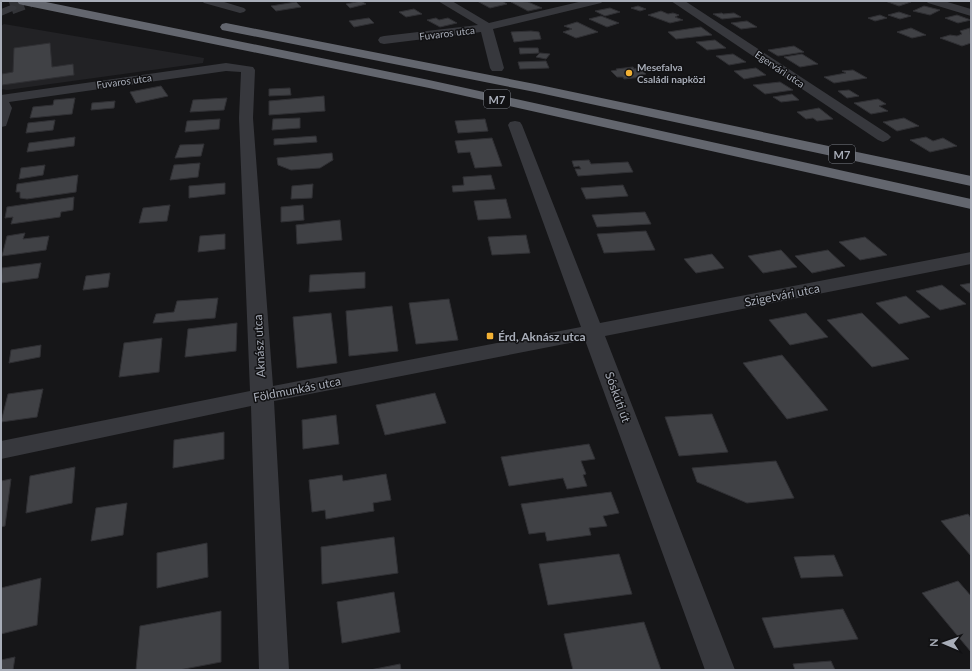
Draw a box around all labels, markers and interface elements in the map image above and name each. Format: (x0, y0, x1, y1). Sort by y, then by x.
street label: Fuvaros utca (419, 24, 475, 42)
street label: Egervári utca (753, 48, 807, 90)
place label: Mesefalva Családi napközi (637, 61, 706, 85)
marker: Mesefalva Családi napközi (624, 68, 634, 78)
street label: Fuvaros utca (96, 71, 152, 91)
road number: M7 (484, 90, 510, 108)
road number: M7 (829, 145, 855, 163)
street label: Szigetvári utca (743, 280, 821, 310)
street label: Aknász utca (250, 314, 268, 378)
place label: Érd, Aknász utca (498, 329, 586, 344)
marker: Érd, Aknász utca (485, 331, 495, 341)
street label: Sóskúti út (602, 370, 634, 425)
street label: Földmunkás utca (252, 373, 342, 405)
north arrow (924, 623, 964, 663)
text: N (927, 638, 940, 647)

